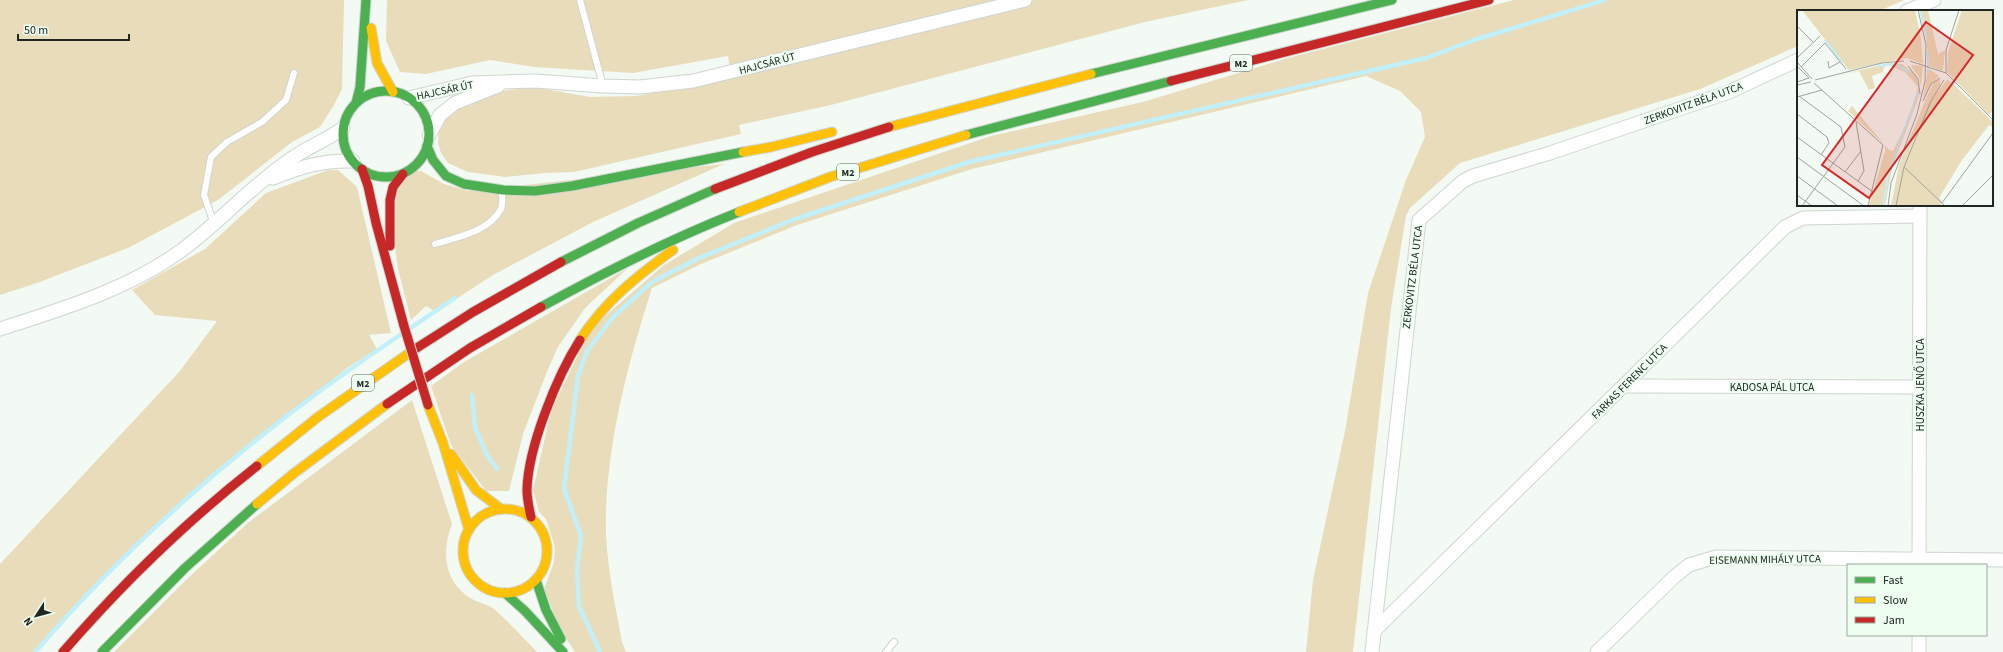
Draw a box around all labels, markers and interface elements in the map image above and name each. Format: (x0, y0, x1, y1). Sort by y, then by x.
inset map (1797, 10, 1993, 206)
scale bar (18, 16, 129, 42)
text: 50 m (24, 22, 48, 39)
street label: HAJCSÁR ÚT (737, 49, 797, 78)
road number: M2 (1230, 55, 1252, 71)
street label: HAJCSÁR ÚT (415, 77, 475, 104)
street label: ZERKOVITZ BÉLA UTCA (1642, 79, 1745, 128)
road number: M2 (837, 164, 859, 180)
street label: ZERKOVITZ BÉLA UTCA (1399, 224, 1426, 330)
street label: HUSZKA JENŐ UTCA (1913, 338, 1928, 432)
street label: FARKAS FERENC UTCA (1588, 340, 1671, 423)
road number: M2 (352, 375, 374, 391)
street label: KADOSA PÁL UTCA (1730, 380, 1814, 395)
street label: EISEMANN MIHÁLY UTCA (1709, 551, 1821, 568)
legend (1847, 564, 1987, 636)
text: Fast (1883, 572, 1903, 589)
text: Slow (1883, 592, 1908, 609)
north arrow (16, 596, 56, 636)
text: Jam (1883, 612, 1905, 629)
text: N (20, 614, 37, 629)

